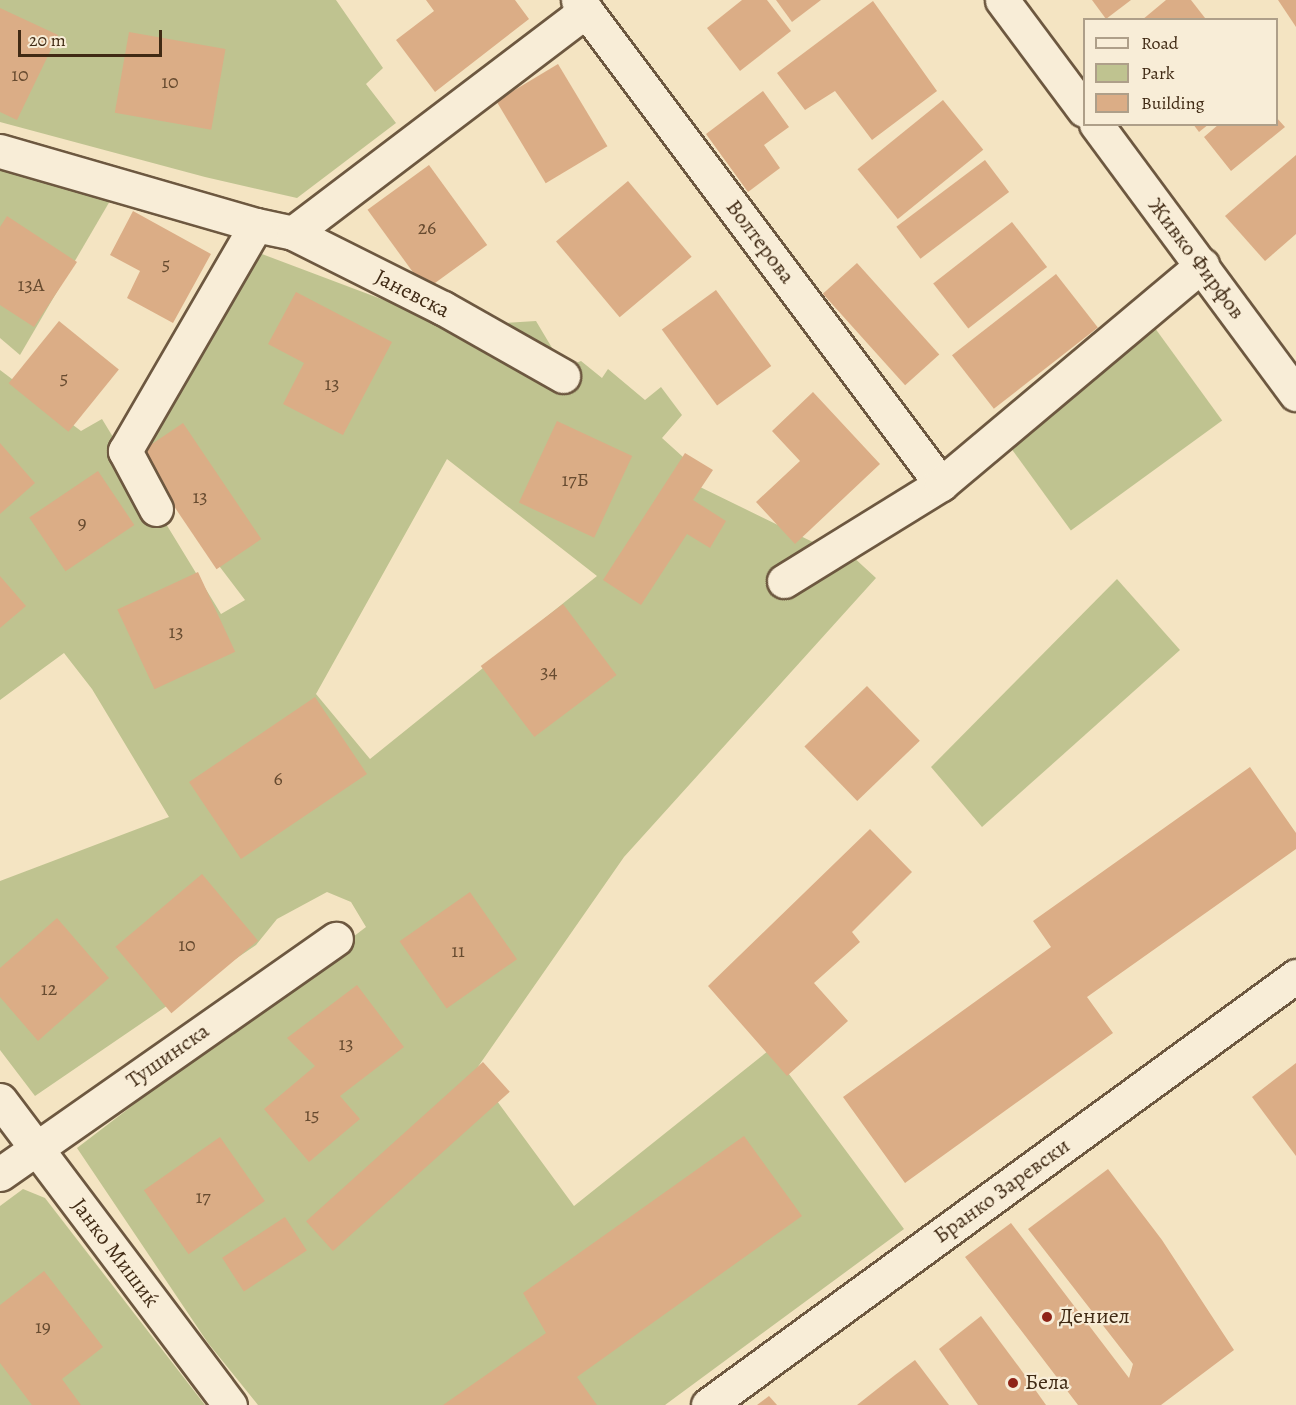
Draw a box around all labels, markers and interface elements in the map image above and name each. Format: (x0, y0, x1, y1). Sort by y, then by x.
scale bar (21, 18, 165, 56)
legend (1083, 18, 1278, 126)
text: 20 m (29, 28, 66, 52)
text: Road (1141, 31, 1178, 55)
text: Park (1141, 61, 1175, 85)
house number: 10 (11, 62, 29, 86)
house number: 10 (161, 69, 179, 93)
text: Building (1141, 91, 1205, 115)
street label: Живко Фирфов (1142, 193, 1250, 325)
street label: Волтерова (720, 195, 800, 289)
house number: 26 (418, 215, 436, 239)
house number: 5 (162, 251, 170, 275)
street label: Јаневска (370, 264, 454, 324)
house number: 13А (18, 272, 44, 296)
house number: 5 (60, 365, 68, 389)
house number: 13 (324, 371, 340, 395)
house number: 17Б (561, 467, 589, 491)
house number: 13 (192, 484, 208, 508)
house number: 9 (77, 510, 87, 534)
house number: 13 (168, 619, 184, 643)
house number: 34 (540, 659, 558, 683)
house number: 6 (273, 766, 283, 790)
house number: 10 (178, 932, 196, 956)
house number: 11 (451, 938, 465, 962)
house number: 12 (41, 976, 57, 1000)
street label: Тушинска (121, 1018, 215, 1094)
house number: 13 (338, 1031, 354, 1055)
house number: 15 (304, 1102, 320, 1126)
street label: Бранко Заревски (929, 1133, 1075, 1249)
house number: 17 (195, 1184, 211, 1208)
street label: Јанко Мишиќ (65, 1193, 165, 1313)
place label: Дениел (1059, 1304, 1130, 1330)
marker: Дениел (1040, 1310, 1054, 1324)
house number: 19 (35, 1314, 51, 1338)
place label: Бела (1025, 1370, 1069, 1396)
marker: Бела (1006, 1376, 1020, 1390)

